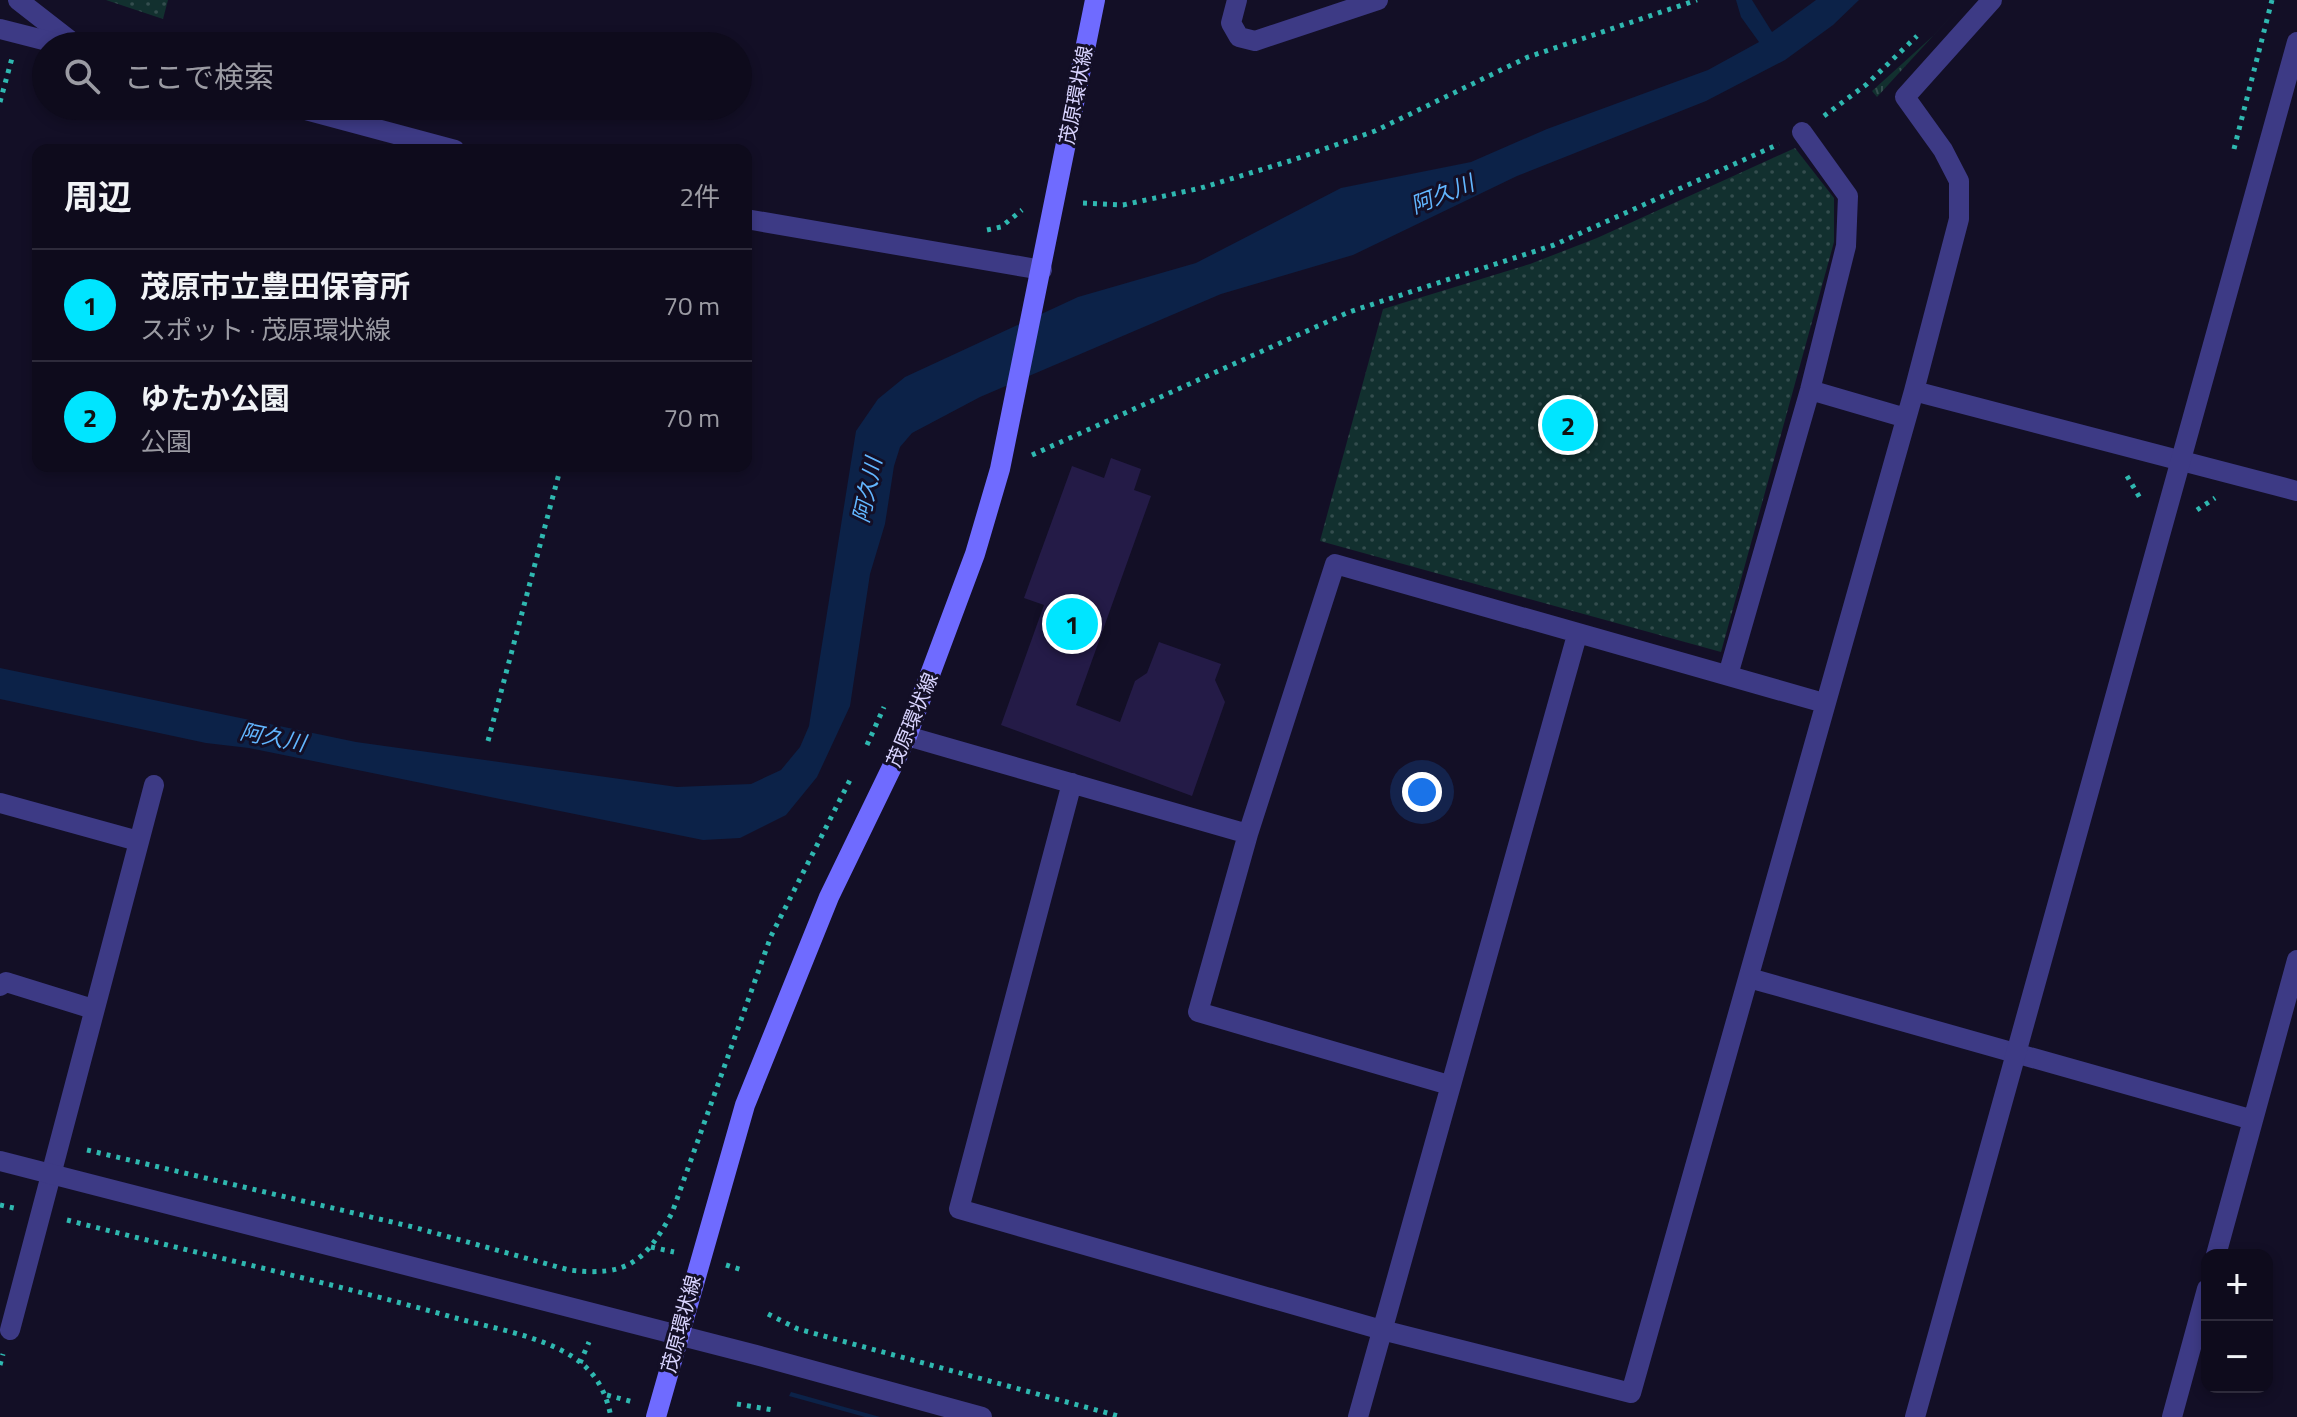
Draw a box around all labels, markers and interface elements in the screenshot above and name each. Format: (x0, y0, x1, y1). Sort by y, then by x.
search box (32, 32, 752, 120)
street label: 茂原環状線 (1051, 43, 1100, 147)
icon: search (60, 54, 104, 98)
text: ここで検索 (124, 54, 274, 100)
water label: 阿久川 (1405, 165, 1481, 222)
text: 周辺 (64, 170, 132, 222)
text: 2件 (679, 177, 720, 216)
text: 茂原市立豊田保育所 (140, 263, 410, 309)
text: 1 (83, 286, 97, 325)
text: 70 m (663, 286, 720, 325)
text: スポット · 茂原環状線 (140, 310, 391, 349)
text: ゆたか公園 (140, 375, 290, 421)
pin: 2 (1542, 395, 1594, 455)
text: 2 (83, 398, 97, 437)
text: 70 m (663, 398, 720, 437)
text: 公園 (140, 422, 192, 461)
water label: 阿久川 (844, 452, 891, 526)
pin: 1 (1046, 594, 1098, 654)
street label: 茂原環状線 (878, 668, 945, 772)
water label: 阿久川 (237, 714, 311, 760)
your location (1402, 772, 1442, 812)
map controls (2201, 1249, 2273, 1393)
button: + (2201, 1249, 2273, 1321)
street label: 茂原環状線 (653, 1272, 708, 1376)
button: − (2201, 1321, 2273, 1393)

